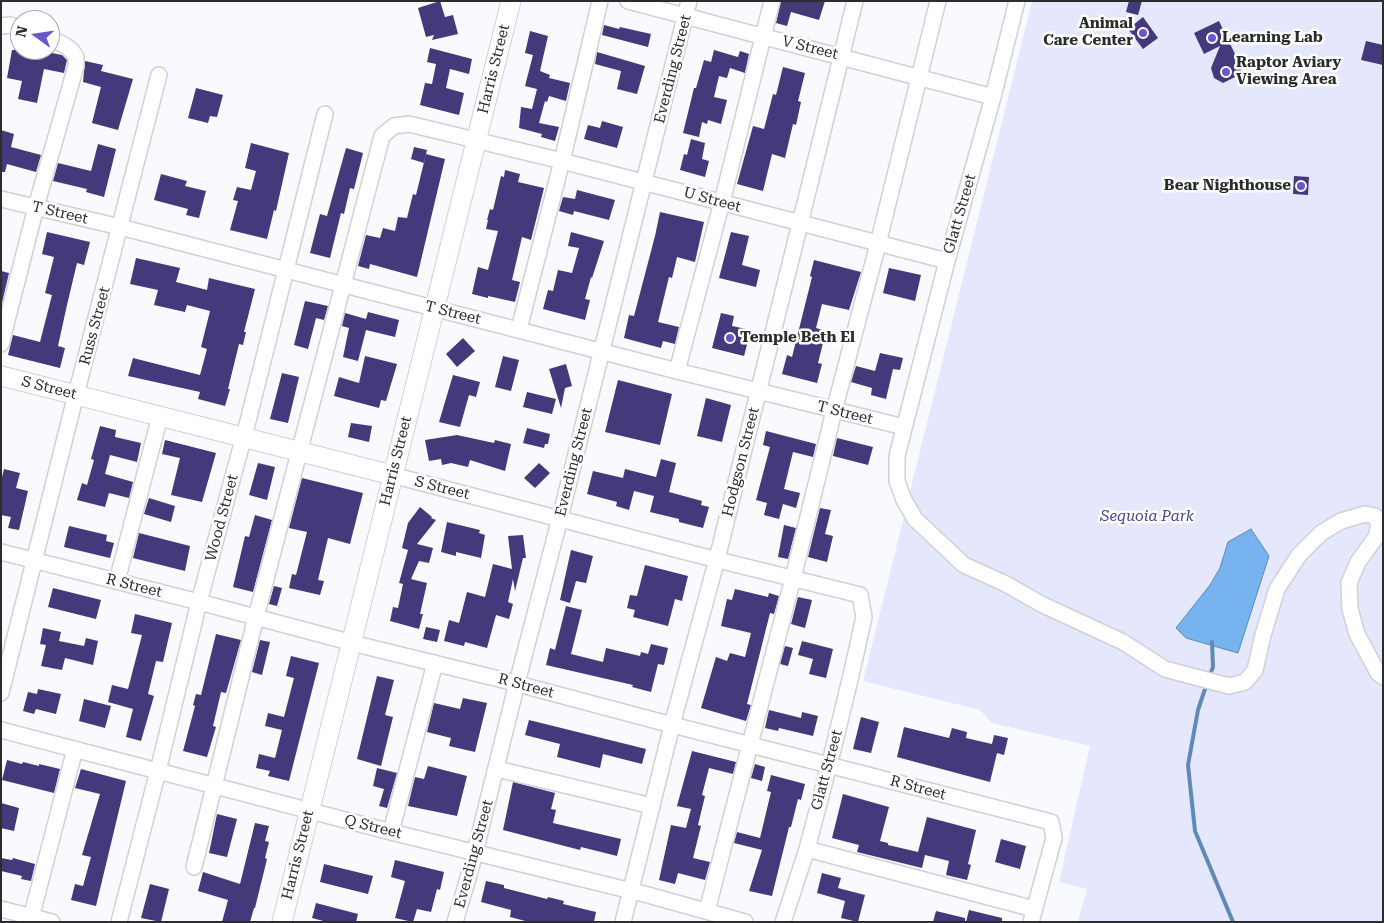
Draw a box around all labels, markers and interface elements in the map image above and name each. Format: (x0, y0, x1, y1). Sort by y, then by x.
north arrow (10, 10, 60, 60)
street label: Everding Street (651, 13, 695, 125)
place label: Animal Care Center (1043, 15, 1133, 50)
street label: Harris Street (474, 22, 514, 116)
text: N (12, 24, 30, 39)
marker: Animal Care Center (1137, 27, 1149, 39)
place label: Learning Lab (1222, 29, 1323, 47)
street label: V Street (780, 32, 840, 64)
marker: Learning Lab (1206, 32, 1218, 44)
place label: Raptor Aviary Viewing Area (1236, 54, 1341, 89)
marker: Raptor Aviary Viewing Area (1220, 66, 1232, 78)
street label: Glatt Street (940, 172, 980, 256)
place label: Bear Nighthouse (1164, 177, 1291, 195)
marker: Bear Nighthouse (1295, 180, 1307, 192)
street label: U Street (681, 184, 743, 216)
street label: T Street (30, 198, 90, 228)
street label: Russ Street (76, 285, 114, 367)
street label: T Street (423, 297, 483, 329)
place label: Temple Beth El (740, 329, 855, 347)
marker: Temple Beth El (724, 332, 736, 344)
street label: S Street (20, 372, 78, 404)
street label: T Street (815, 397, 875, 429)
street label: Hodgson Street (719, 405, 763, 519)
street label: Everding Street (552, 406, 596, 518)
street label: Harris Street (376, 414, 416, 508)
street label: Wood Street (202, 472, 242, 564)
street label: S Street (413, 472, 471, 504)
park label: Sequoia Park (1100, 508, 1194, 526)
street label: R Street (104, 570, 164, 602)
street label: R Street (496, 670, 556, 702)
street label: Glatt Street (808, 728, 846, 812)
street label: R Street (888, 772, 948, 804)
street label: Everding Street (451, 798, 497, 910)
street label: Harris Street (278, 808, 318, 902)
street label: Q Street (342, 811, 404, 843)

